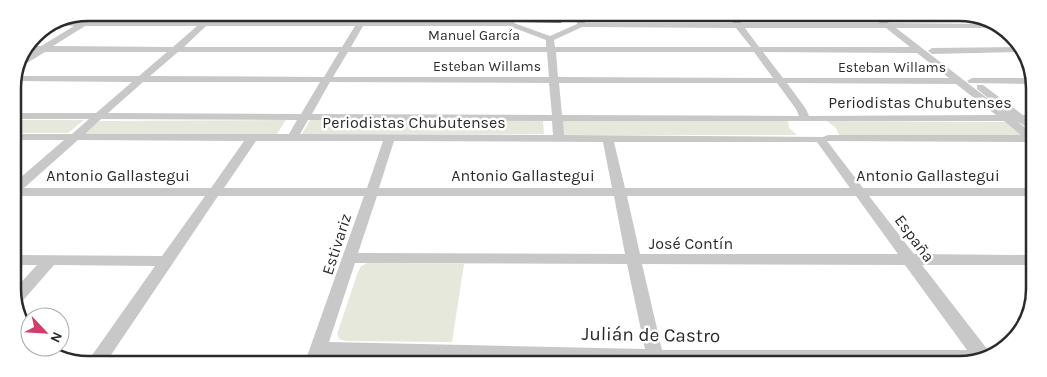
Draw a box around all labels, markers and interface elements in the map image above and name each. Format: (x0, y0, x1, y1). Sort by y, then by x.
street label: Manuel García (428, 27, 520, 44)
street label: Esteban Willams (433, 58, 541, 75)
street label: Esteban Willams (838, 59, 946, 76)
street label: Periodistas Chubutenses (828, 93, 1012, 112)
street label: Periodistas Chubutenses (322, 113, 506, 132)
street label: Antonio Gallastegui (46, 166, 190, 185)
street label: Antonio Gallastegui (451, 166, 595, 185)
street label: Antonio Gallastegui (856, 166, 1000, 185)
street label: Estivariz (318, 211, 355, 277)
street label: España (891, 211, 938, 266)
street label: José Contín (649, 234, 733, 253)
north arrow (20, 307, 70, 357)
street label: Julián de Castro (581, 323, 720, 347)
text: N (47, 329, 66, 345)

